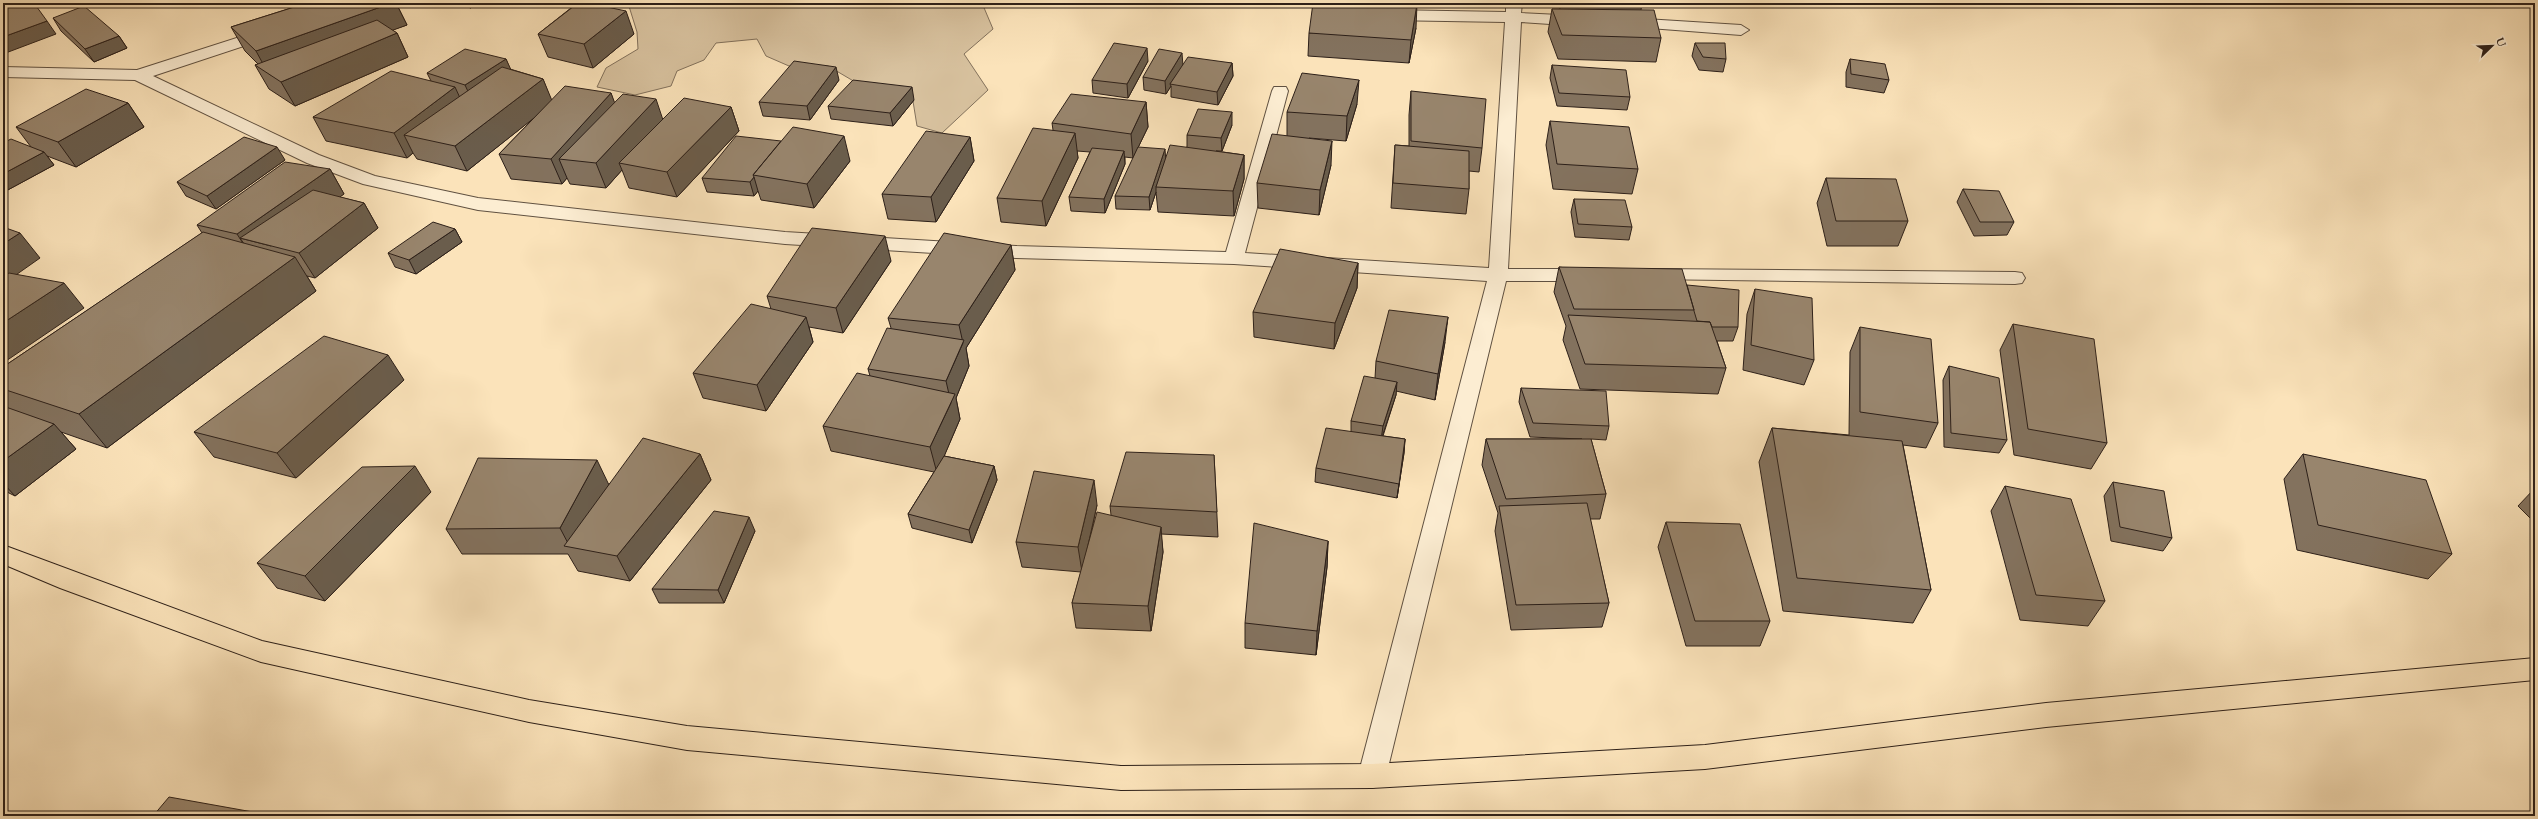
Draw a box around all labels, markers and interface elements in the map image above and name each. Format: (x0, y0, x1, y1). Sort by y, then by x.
north arrow (2472, 26, 2512, 66)
text: U (2492, 35, 2509, 49)

